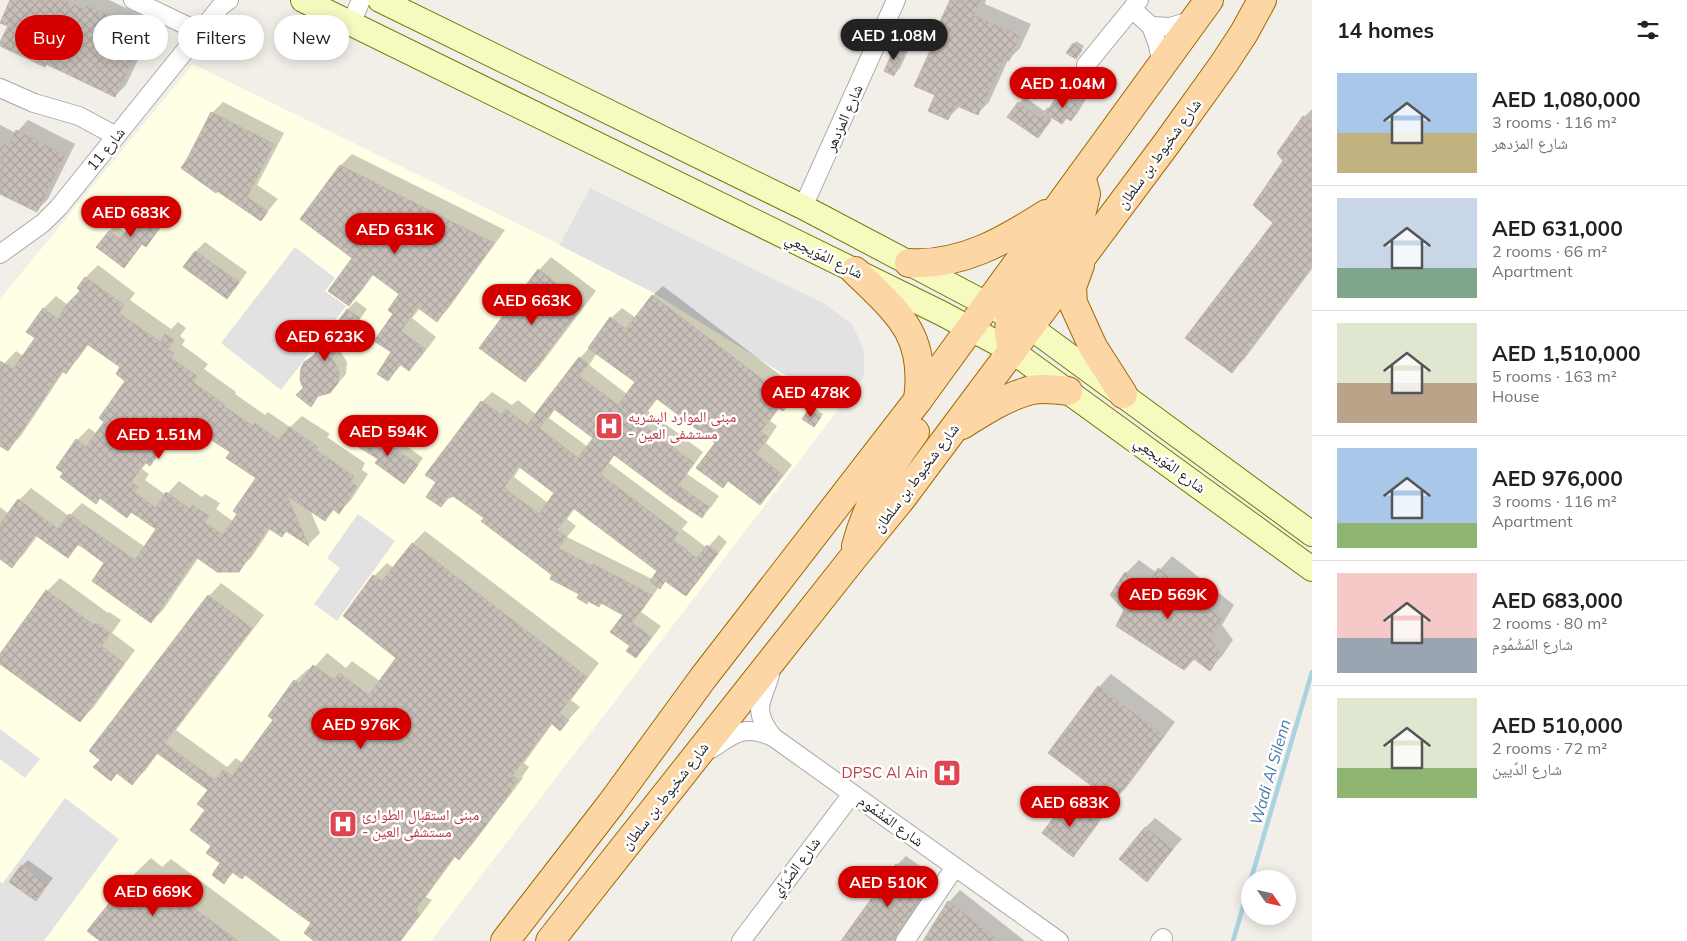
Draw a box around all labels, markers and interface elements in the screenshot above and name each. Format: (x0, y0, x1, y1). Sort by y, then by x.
chip: Buy (15, 15, 83, 60)
chip: Rent (93, 15, 168, 60)
chip: Filters (178, 15, 264, 60)
chip: New (274, 15, 349, 60)
icon: filters (1634, 16, 1662, 44)
text: 14 homes (1337, 17, 1434, 43)
pin: AED 1.08M (837, 18, 951, 61)
text: AED 1.08M (852, 25, 936, 45)
pin: AED 1.04M (1006, 66, 1120, 109)
text: AED 1.04M (1021, 73, 1105, 93)
street label: شارع المزدهر (820, 81, 868, 156)
text: AED 1,080,000 (1492, 86, 1641, 112)
icon: home (1377, 93, 1437, 153)
street label: شارع شخبوط بن سلطان (1112, 95, 1206, 213)
text: 3 rooms · 116 m² (1492, 112, 1617, 132)
street label: شارع 11 (82, 123, 130, 175)
text: شارع المزدهر (1492, 133, 1568, 153)
pin: AED 683K (79, 196, 183, 238)
text: AED 683K (92, 202, 170, 222)
pin: AED 631K (343, 212, 447, 255)
text: AED 631,000 (1492, 215, 1623, 241)
icon: home (1377, 218, 1437, 278)
text: AED 631K (356, 219, 434, 239)
street label: شارع المُوَيجعِي (781, 229, 866, 285)
text: 2 rooms · 66 m² (1492, 241, 1607, 261)
text: Apartment (1492, 261, 1573, 281)
pin: AED 663K (480, 284, 584, 326)
text: AED 663K (493, 290, 571, 310)
pin: AED 623K (273, 320, 377, 362)
text: AED 623K (286, 326, 364, 346)
text: AED 1,510,000 (1492, 340, 1641, 366)
icon: home (1377, 343, 1437, 403)
text: 5 rooms · 163 m² (1492, 366, 1617, 386)
pin: AED 478K (759, 376, 863, 418)
text: AED 478K (772, 382, 850, 402)
text: House (1492, 386, 1539, 406)
place label: مبنى الموارد البشريه - مستشفى العين (628, 407, 736, 444)
hospital icon: مبنى الموارد البشريه - مستشفى العين (594, 411, 624, 441)
pin: AED 594K (336, 414, 440, 457)
pin: AED 1.51M (102, 418, 216, 460)
street label: شارع شخبوط بن سلطان (868, 419, 964, 537)
text: AED 594K (349, 421, 427, 441)
text: AED 1.51M (117, 424, 201, 444)
street label: شارع المُوَيجعِي (1129, 432, 1210, 499)
text: AED 976,000 (1492, 465, 1623, 491)
icon: home (1377, 468, 1437, 528)
text: 3 rooms · 116 m² (1492, 491, 1617, 511)
text: Apartment (1492, 511, 1573, 531)
pin: AED 569K (1116, 578, 1220, 620)
text: AED 569K (1129, 584, 1207, 604)
text: AED 683,000 (1492, 587, 1623, 613)
icon: home (1377, 593, 1437, 653)
text: 2 rooms · 80 m² (1492, 613, 1607, 633)
text: شارع المَشْمُوم (1492, 634, 1573, 654)
pin: AED 976K (309, 708, 413, 750)
text: AED 510,000 (1492, 712, 1623, 738)
text: AED 976K (322, 714, 400, 734)
water label: Wadi Al Silenn (1245, 717, 1295, 827)
icon: home (1377, 718, 1437, 778)
street label: شارع شخبوط بن سلطان (617, 738, 713, 854)
text: 2 rooms · 72 m² (1492, 738, 1607, 758)
hospital icon: DPSC Al Ain (932, 758, 962, 788)
text: شارع الدِّيين (1492, 759, 1562, 779)
place label: DPSC Al Ain (842, 763, 928, 782)
pin: AED 683K (1018, 786, 1122, 828)
street label: شارع المَشْمُوم (854, 791, 928, 851)
text: AED 683K (1031, 792, 1109, 812)
place label: مبنى استقبال الطوارئ - مستشفى العين (362, 805, 479, 842)
hospital icon: مبنى استقبال الطوارئ - مستشفى العين (328, 809, 358, 839)
street label: شارع الصِّرَاي (767, 833, 826, 902)
pin: AED 510K (836, 866, 940, 908)
north arrow (1241, 870, 1296, 925)
map controls (1241, 870, 1296, 925)
text: AED 510K (849, 872, 927, 892)
pin: AED 669K (101, 874, 205, 917)
text: AED 669K (114, 881, 192, 901)

